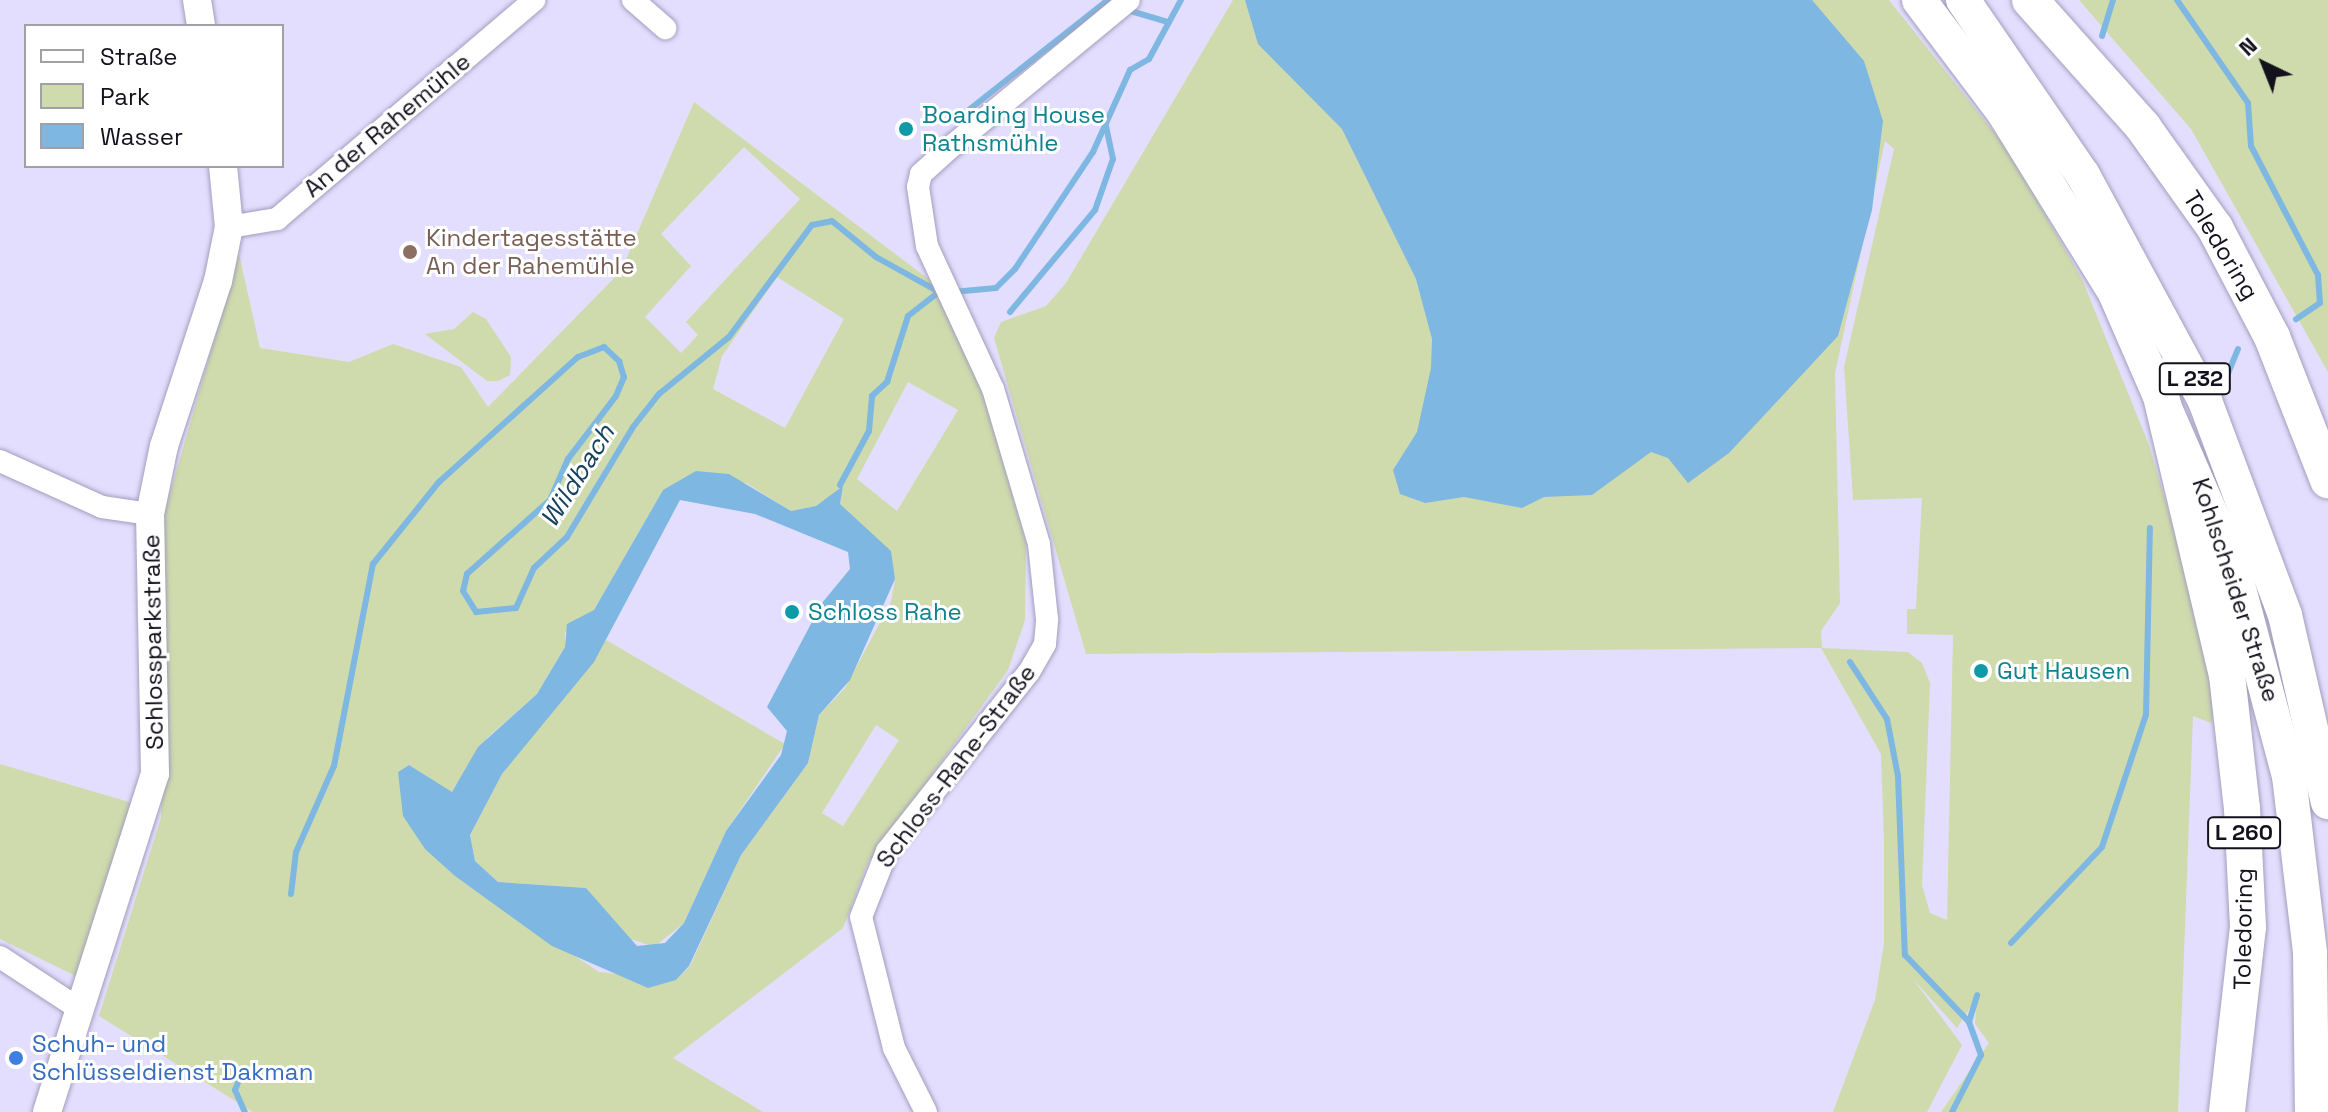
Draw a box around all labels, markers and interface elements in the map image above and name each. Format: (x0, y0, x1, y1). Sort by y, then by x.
legend (24, 24, 284, 168)
north arrow (2224, 24, 2304, 104)
text: N (2233, 31, 2263, 62)
text: Straße (100, 41, 177, 72)
street label: An der Rahemühle (298, 47, 476, 203)
text: Park (100, 81, 150, 112)
place label: Boarding House Rathsmühle (922, 101, 1105, 157)
marker: Boarding House Rathsmühle (897, 120, 915, 138)
text: Wasser (100, 121, 183, 152)
street label: Toledoring (2177, 185, 2265, 305)
place label: Kindertagesstätte An der Rahemühle (426, 224, 637, 280)
marker: Kindertagesstätte An der Rahemühle (401, 243, 419, 261)
road number: L 232 (2157, 361, 2233, 397)
water label: Wildbach (534, 419, 622, 533)
street label: Kohlscheider Straße (2186, 474, 2286, 706)
street label: Schlossparkstraße (137, 534, 169, 750)
place label: Schloss Rahe (808, 598, 962, 626)
marker: Schloss Rahe (783, 603, 801, 621)
place label: Gut Hausen (1997, 657, 2130, 685)
street label: Schloss-Rahe-Straße (870, 659, 1042, 873)
marker: Gut Hausen (1972, 662, 1990, 680)
road number: L 260 (2206, 815, 2282, 851)
street label: Toledoring (2228, 868, 2258, 990)
place label: Schuh- und Schlüsseldienst Dakman (32, 1030, 313, 1086)
marker: Schuh- und Schlüsseldienst Dakman (7, 1049, 25, 1067)

